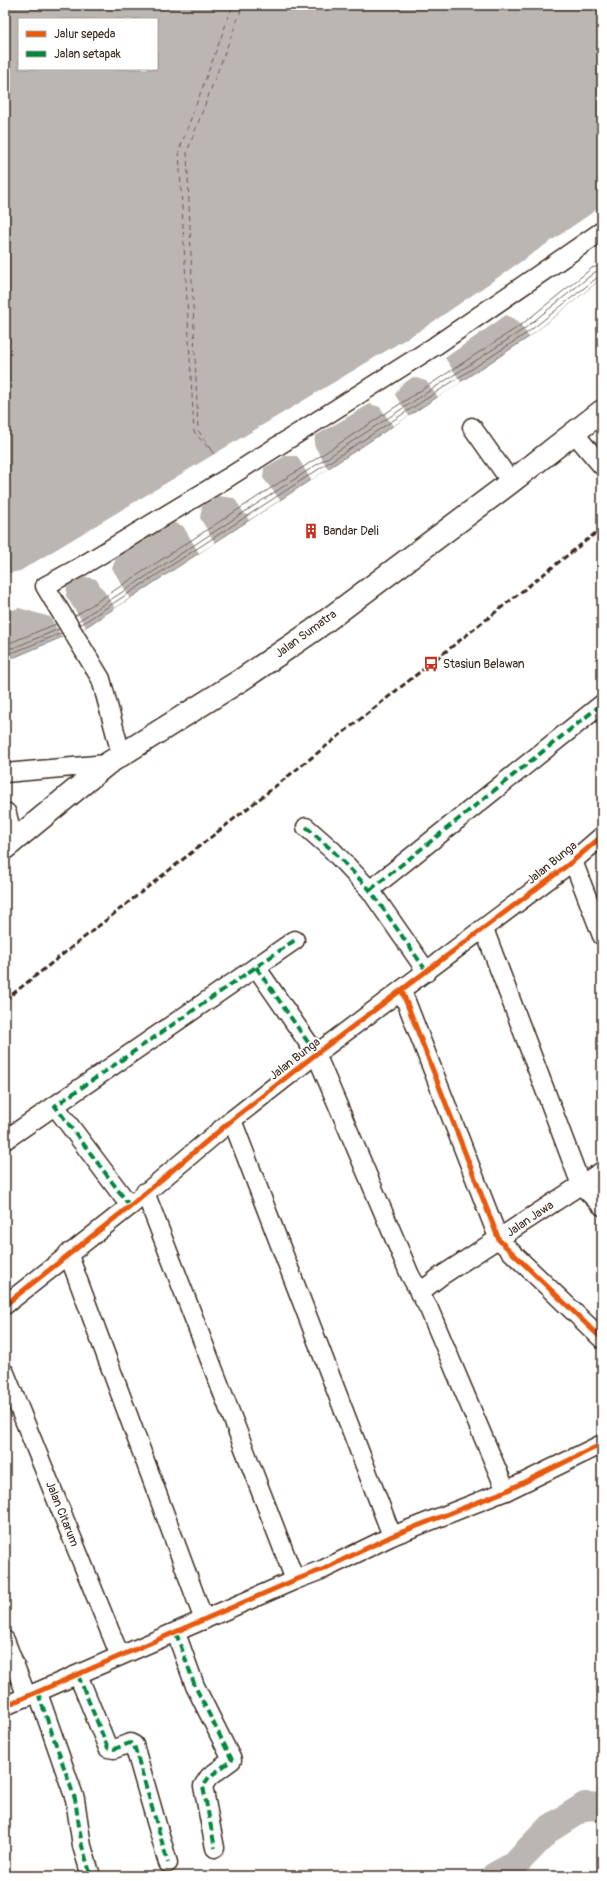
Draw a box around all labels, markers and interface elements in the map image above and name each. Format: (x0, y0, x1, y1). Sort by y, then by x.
legend (18, 18, 158, 70)
text: Jalur sepeda (54, 27, 116, 42)
text: Jalan setapak (54, 47, 121, 62)
building icon: Bandar Deli (302, 522, 320, 540)
place label: Bandar Deli (323, 524, 379, 539)
street label: Jalan Sumatra (272, 607, 340, 661)
bus stop icon: Stasiun Belawan (422, 655, 440, 673)
place label: Stasiun Belawan (443, 657, 525, 672)
street label: Jalan Bunga (524, 838, 580, 888)
street label: Jalan Bunga (267, 1034, 324, 1083)
street label: Jalan Jawa (503, 1198, 557, 1240)
street label: Jalan Citarum (42, 1479, 82, 1549)

